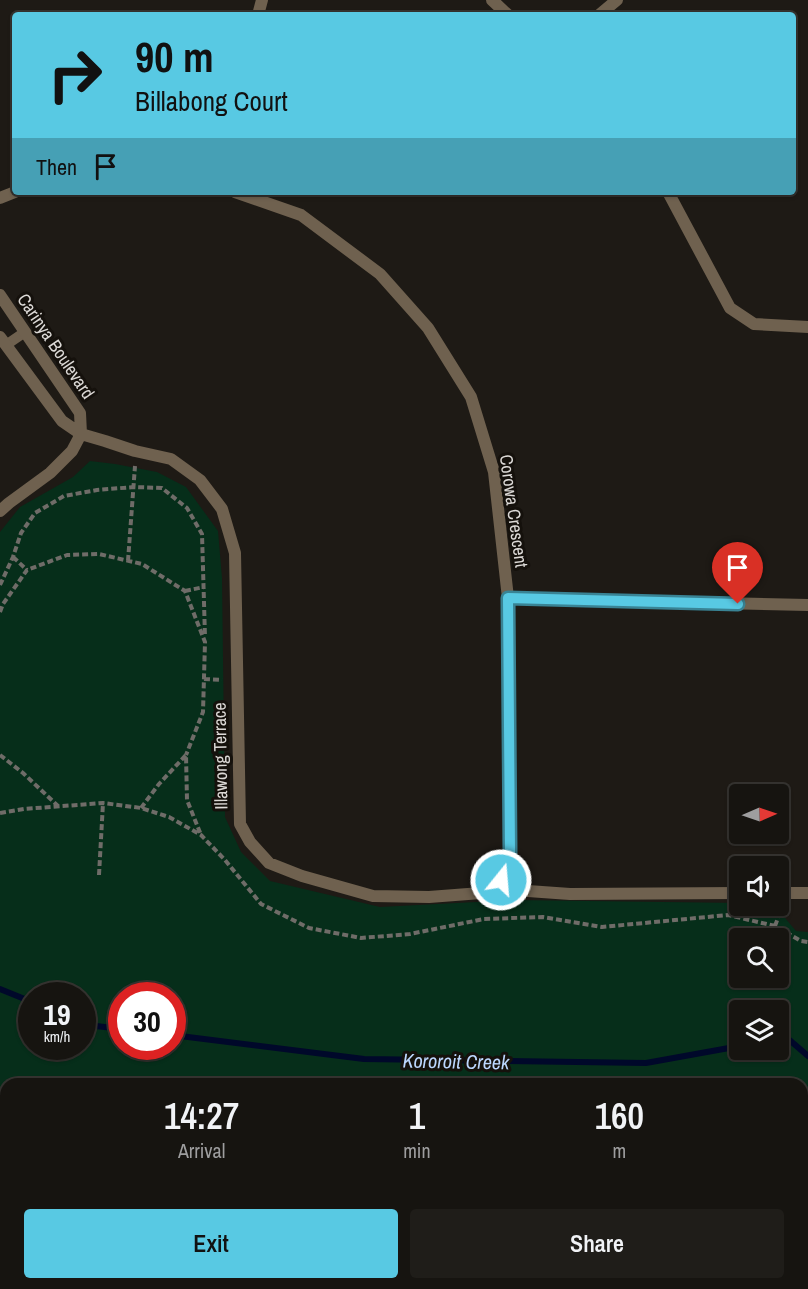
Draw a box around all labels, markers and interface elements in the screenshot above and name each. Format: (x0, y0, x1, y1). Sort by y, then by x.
text: 90 m (135, 29, 214, 85)
icon: right (36, 36, 114, 114)
text: Billabong Court (135, 83, 288, 119)
icon: arrive (89, 150, 122, 183)
text: Then (36, 152, 77, 182)
street label: Carinya Boulevard (11, 288, 101, 404)
street label: Corowa Crescent (494, 453, 534, 569)
pin (712, 542, 763, 604)
icon: arrive (721, 551, 754, 584)
street label: Illawong Terrace (207, 702, 233, 810)
north arrow (729, 784, 789, 844)
map controls (729, 784, 789, 1060)
position arrow (469, 848, 533, 912)
button: sound (729, 856, 789, 916)
button: search (729, 928, 789, 988)
speed limit sign: 30 (108, 982, 186, 1060)
text: 19 (43, 994, 71, 1034)
button: layers (729, 1000, 789, 1060)
text: km/h (44, 1026, 70, 1047)
water label: Kororoit Creek (402, 1047, 510, 1075)
text: 14:27 (164, 1092, 239, 1140)
text: 1 (409, 1092, 425, 1140)
text: 160 (595, 1092, 644, 1140)
text: Arrival (178, 1137, 225, 1164)
text: min (403, 1137, 431, 1164)
text: m (612, 1137, 626, 1164)
button: Exit (24, 1209, 398, 1278)
button: Share (410, 1209, 784, 1278)

